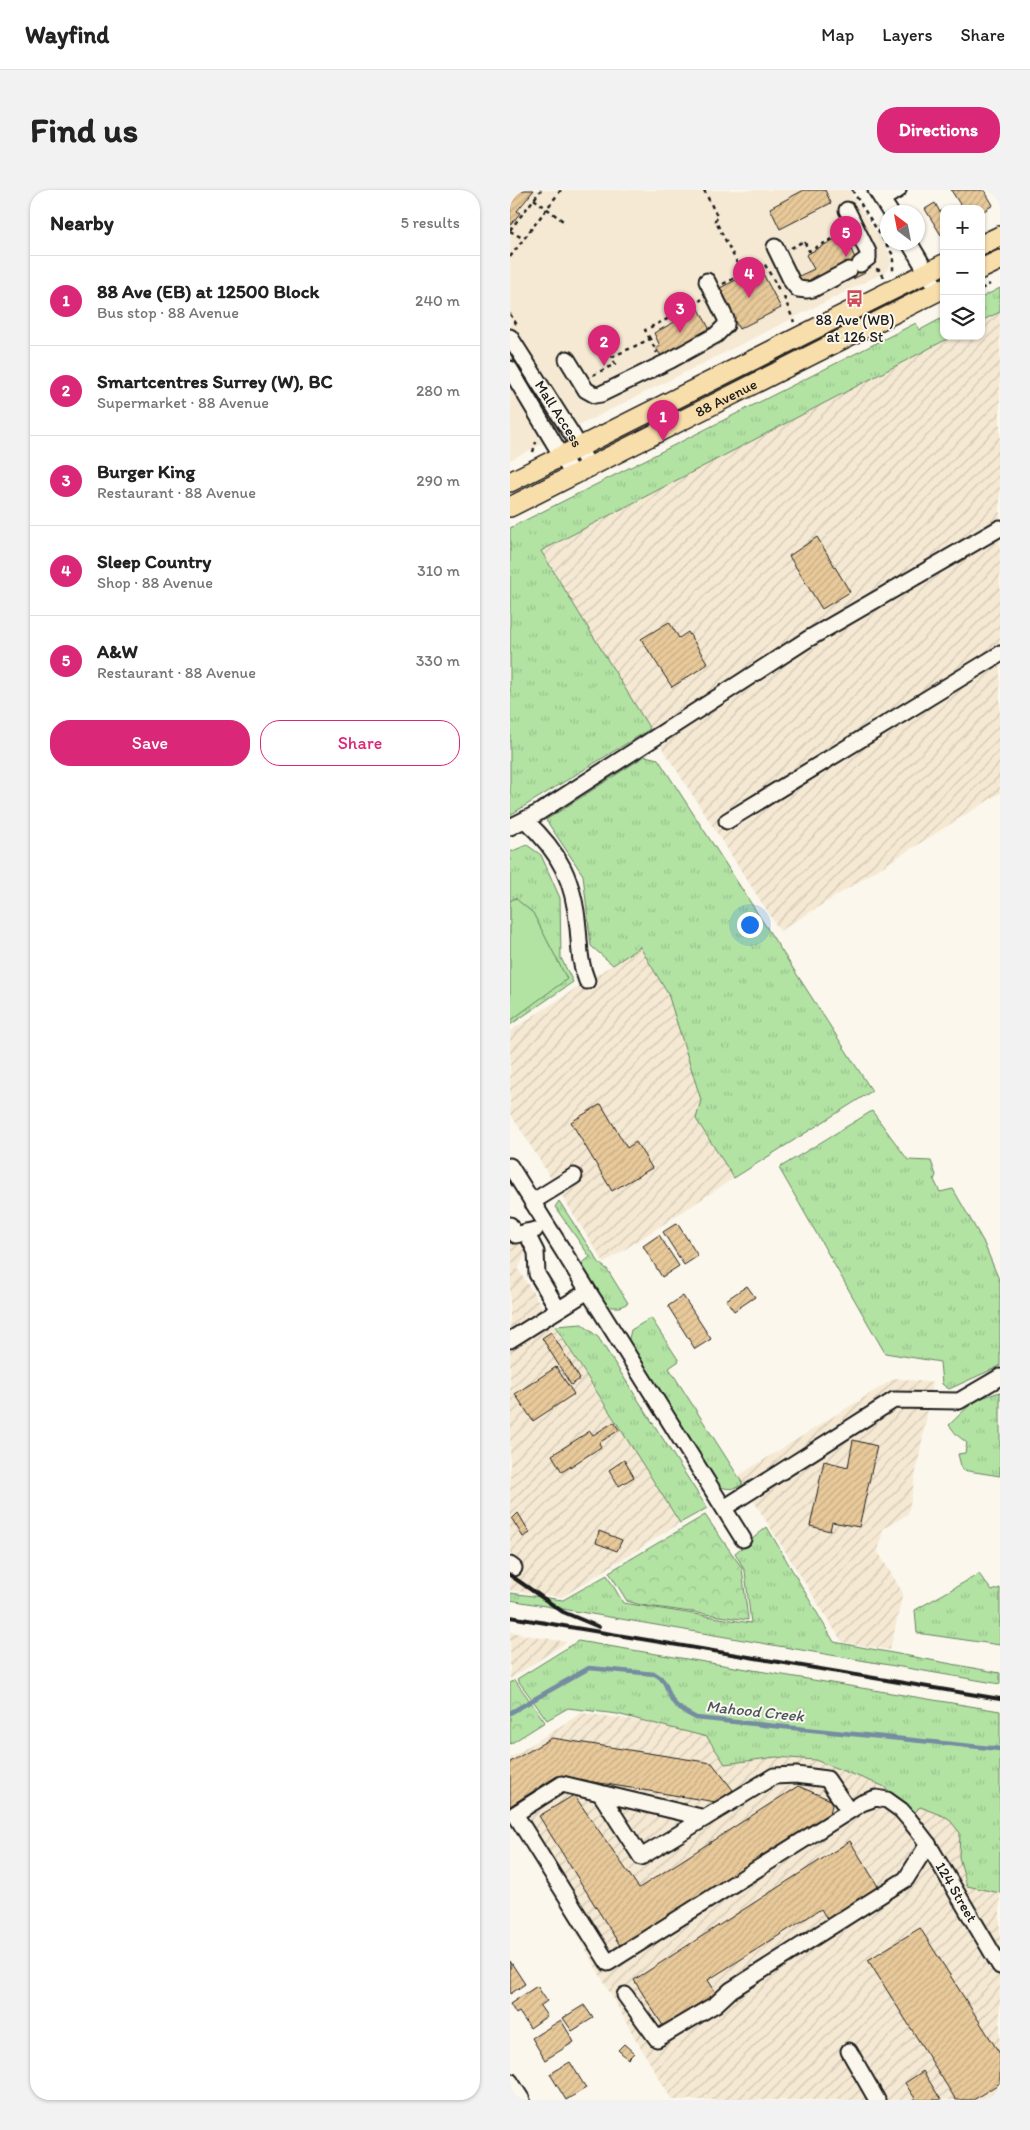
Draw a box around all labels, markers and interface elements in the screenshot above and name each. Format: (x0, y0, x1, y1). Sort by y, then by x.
text: Wayfind (25, 20, 109, 49)
text: Map (821, 24, 854, 46)
text: Layers (882, 24, 932, 46)
text: Share (960, 24, 1005, 46)
button: Directions (877, 107, 1000, 153)
text: Find us (30, 109, 138, 151)
north arrow (880, 205, 925, 250)
map controls (940, 205, 985, 340)
button: + (940, 205, 985, 250)
text: Nearby (50, 210, 114, 235)
text: 5 results (400, 213, 460, 232)
pin: 5 (830, 216, 862, 257)
button: − (940, 250, 985, 295)
pin: 4 (733, 257, 765, 298)
text: 88 Ave (EB) at 12500 Block (97, 280, 319, 303)
bus stop icon: 88 Ave (WB) at 126 St (845, 289, 865, 309)
text: 1 (62, 291, 70, 310)
text: 240 m (415, 291, 460, 310)
pin: 3 (664, 292, 696, 333)
button: layers (940, 295, 985, 340)
text: Bus stop · 88 Avenue (97, 303, 239, 322)
place label: 88 Ave (WB) at 126 St (816, 311, 894, 346)
pin: 2 (588, 325, 620, 366)
text: Smartcentres Surrey (W), BC (97, 370, 333, 393)
street label: 88 Avenue (692, 375, 760, 421)
street label: Mall Access (531, 377, 586, 451)
text: 2 (62, 381, 70, 400)
text: 280 m (416, 381, 460, 400)
text: Supermarket · 88 Avenue (97, 393, 269, 412)
pin: 1 (647, 400, 679, 441)
text: Burger King (97, 460, 195, 483)
text: 3 (62, 471, 70, 490)
text: 290 m (416, 471, 460, 490)
text: Restaurant · 88 Avenue (97, 483, 256, 502)
text: Sleep Country (97, 550, 211, 573)
text: 4 (61, 561, 71, 580)
text: 310 m (417, 561, 460, 580)
text: Shop · 88 Avenue (97, 573, 213, 592)
text: A&W (97, 640, 138, 663)
text: 5 (62, 651, 70, 670)
text: 330 m (416, 651, 460, 670)
text: Restaurant · 88 Avenue (97, 663, 256, 682)
button: Save (50, 720, 250, 766)
button: Share (260, 720, 460, 766)
your location (737, 912, 763, 938)
water label: Mahood Creek (705, 1696, 805, 1726)
street label: 124 Street (932, 1859, 981, 1926)

